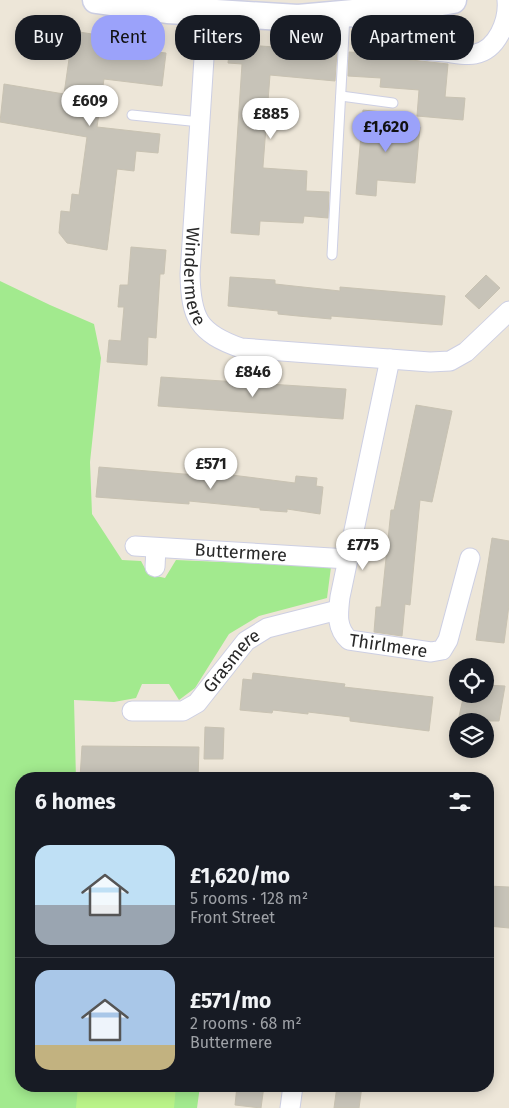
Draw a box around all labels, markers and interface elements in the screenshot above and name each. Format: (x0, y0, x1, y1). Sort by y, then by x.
chip: Buy (15, 15, 81, 60)
chip: Rent (91, 15, 165, 60)
chip: Filters (175, 15, 260, 60)
chip: New (270, 15, 341, 60)
chip: Apartment (351, 15, 474, 60)
pin: £609 (60, 84, 120, 127)
text: £609 (72, 91, 108, 110)
pin: £885 (241, 98, 301, 140)
text: £885 (253, 104, 289, 123)
pin: £1,620 (345, 110, 427, 153)
text: £1,620 (363, 117, 409, 136)
street label: Windermere (179, 226, 211, 330)
pin: £846 (223, 356, 283, 398)
text: £846 (235, 362, 271, 381)
pin: £571 (181, 448, 241, 490)
text: £571 (195, 454, 227, 473)
pin: £775 (333, 528, 393, 571)
text: £775 (347, 535, 379, 554)
street label: Buttermere (194, 539, 288, 566)
street label: Grasmere (198, 624, 264, 697)
street label: Thirlmere (348, 629, 429, 662)
map controls (449, 658, 494, 758)
button: locate (449, 658, 494, 703)
button: layers (449, 713, 494, 758)
icon: filters (446, 788, 474, 816)
text: 6 homes (35, 789, 116, 815)
text: £1,620/mo (190, 863, 290, 889)
icon: home (75, 865, 135, 925)
text: 5 rooms · 128 m² (190, 889, 308, 908)
text: Front Street (190, 908, 275, 927)
text: £571/mo (190, 988, 271, 1014)
icon: home (75, 990, 135, 1050)
text: 2 rooms · 68 m² (190, 1014, 302, 1033)
text: Buttermere (190, 1033, 272, 1052)

